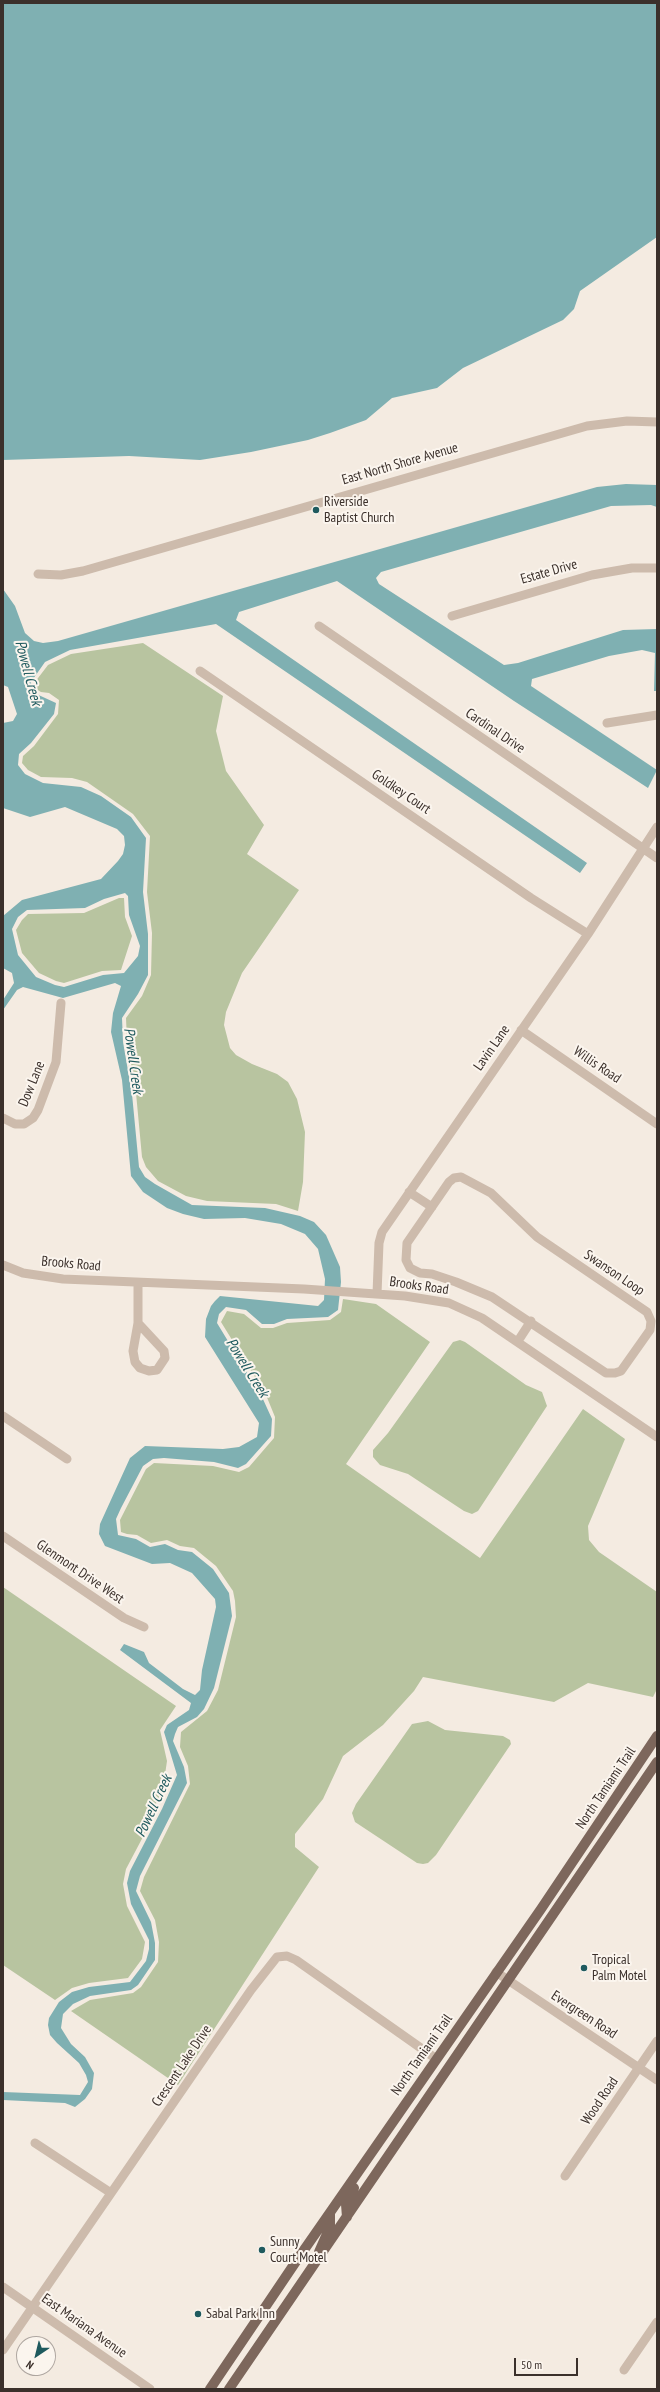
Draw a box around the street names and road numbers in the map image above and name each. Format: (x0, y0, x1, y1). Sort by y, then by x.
street label: East North Shore Avenue (340, 439, 460, 489)
street label: Estate Drive (519, 556, 579, 588)
street label: Cardinal Drive (462, 705, 528, 757)
street label: Goldkey Court (368, 766, 434, 818)
street label: Lavin Lane (470, 1022, 514, 1074)
street label: Willis Road (570, 1043, 624, 1087)
street label: Dow Lane (15, 1059, 49, 1109)
street label: Swanson Loop (581, 1247, 647, 1299)
street label: Brooks Road (41, 1253, 101, 1275)
street label: Brooks Road (388, 1274, 450, 1298)
street label: Glenmont Drive West (33, 1537, 127, 1607)
street label: North Tamiami Trail (572, 1744, 640, 1832)
street label: Evergreen Road (548, 1987, 620, 2043)
street label: North Tamiami Trail (388, 2011, 456, 2099)
street label: Crescent Lake Drive (149, 2022, 215, 2110)
street label: Wood Road (578, 2074, 622, 2128)
street label: East Mariana Avenue (38, 2290, 130, 2362)

